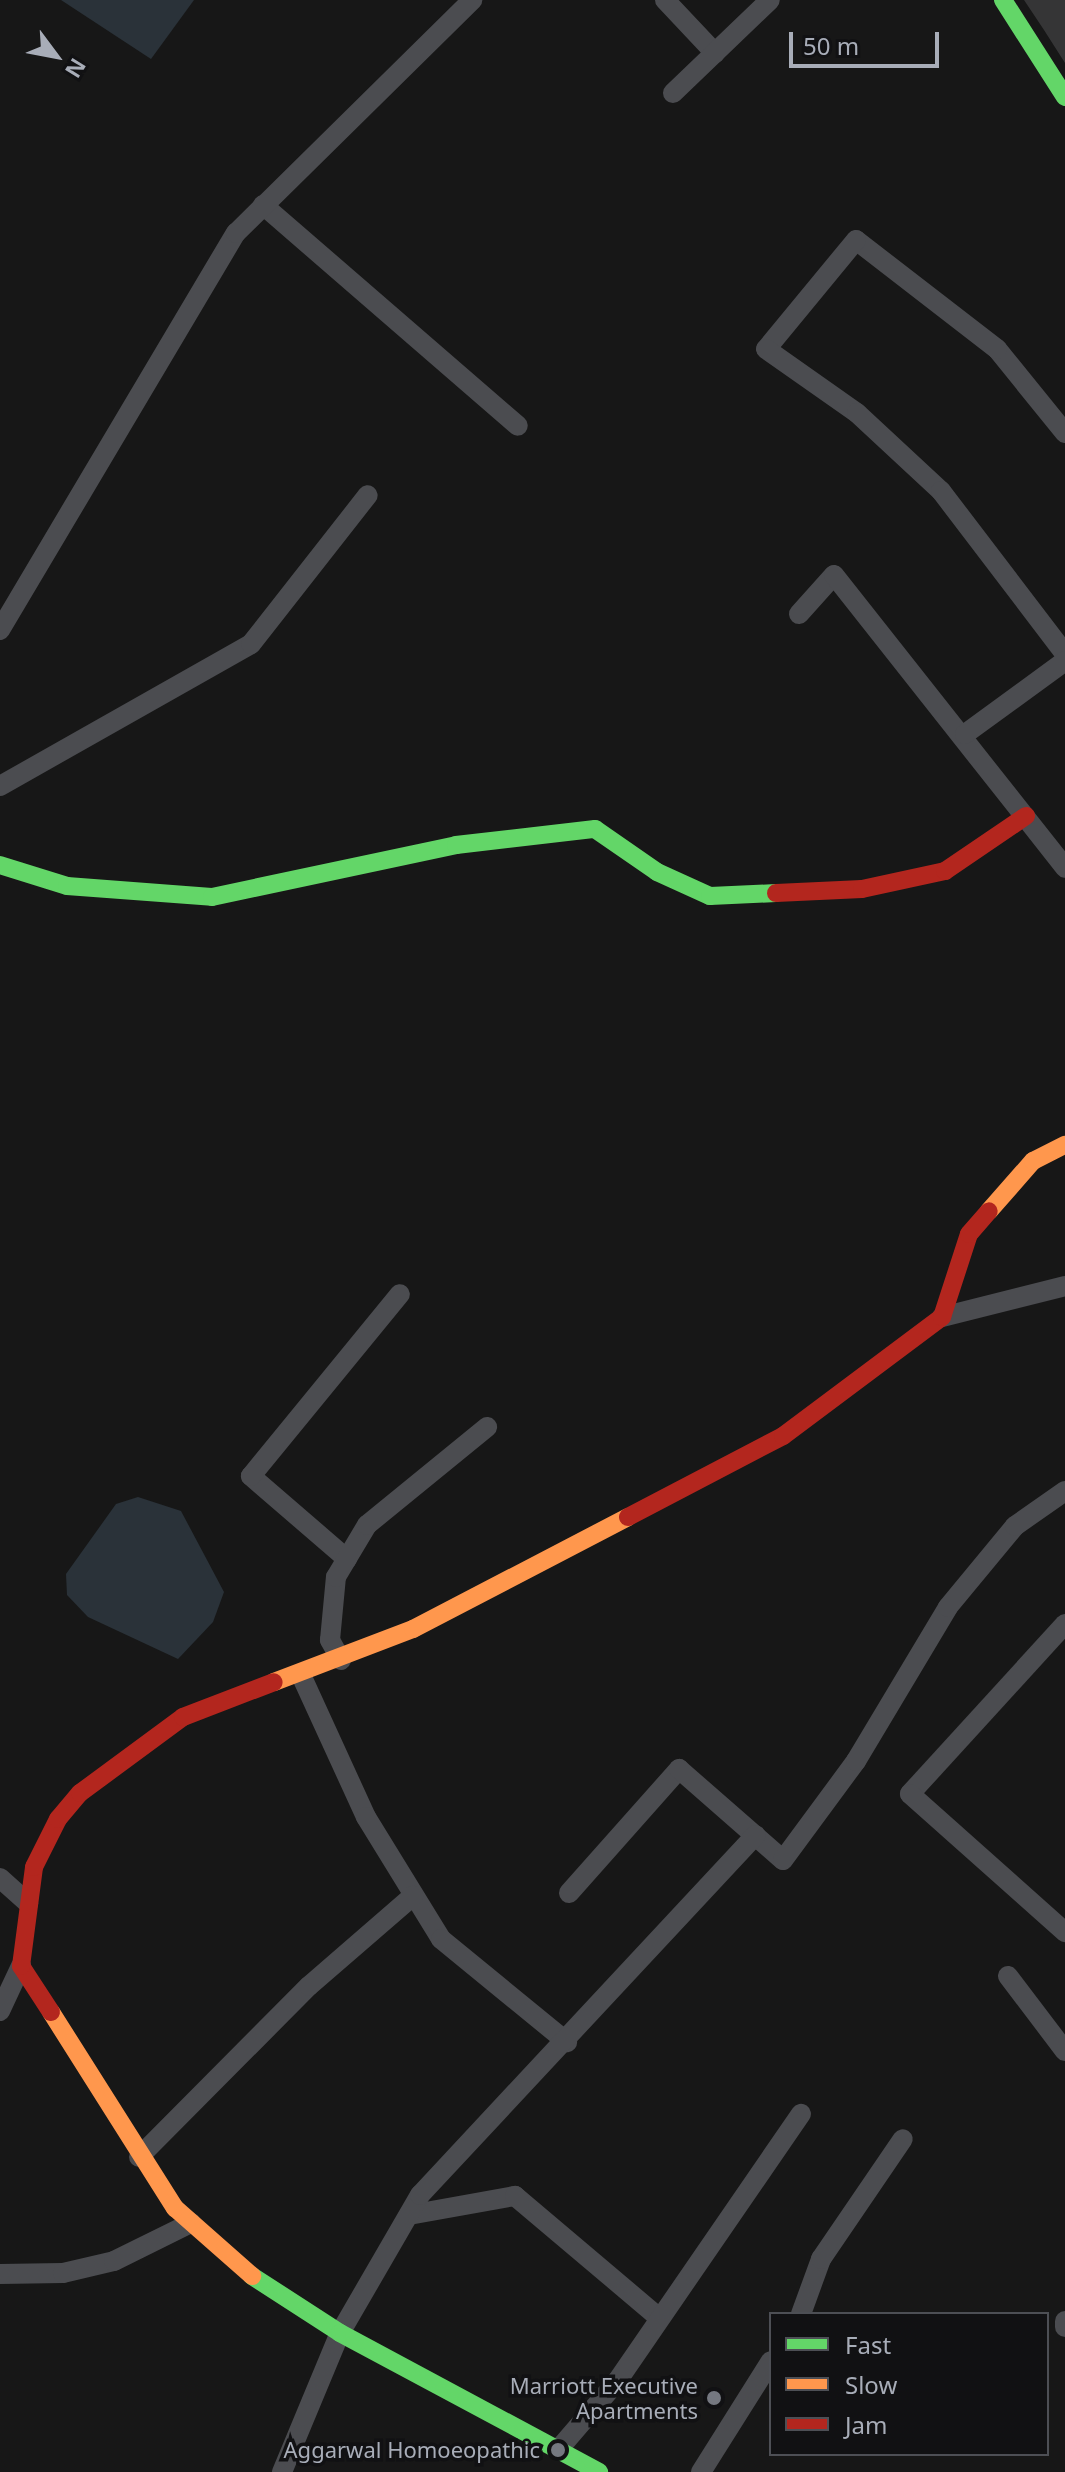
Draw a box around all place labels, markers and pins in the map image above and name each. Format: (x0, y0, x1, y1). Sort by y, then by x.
place label: Marriott Executive Apartments (510, 2372, 698, 2424)
marker: Marriott Executive Apartments (705, 2389, 723, 2407)
place label: Aggarwal Homoeopathic (284, 2437, 540, 2463)
marker: Aggarwal Homoeopathic (547, 2439, 569, 2461)

